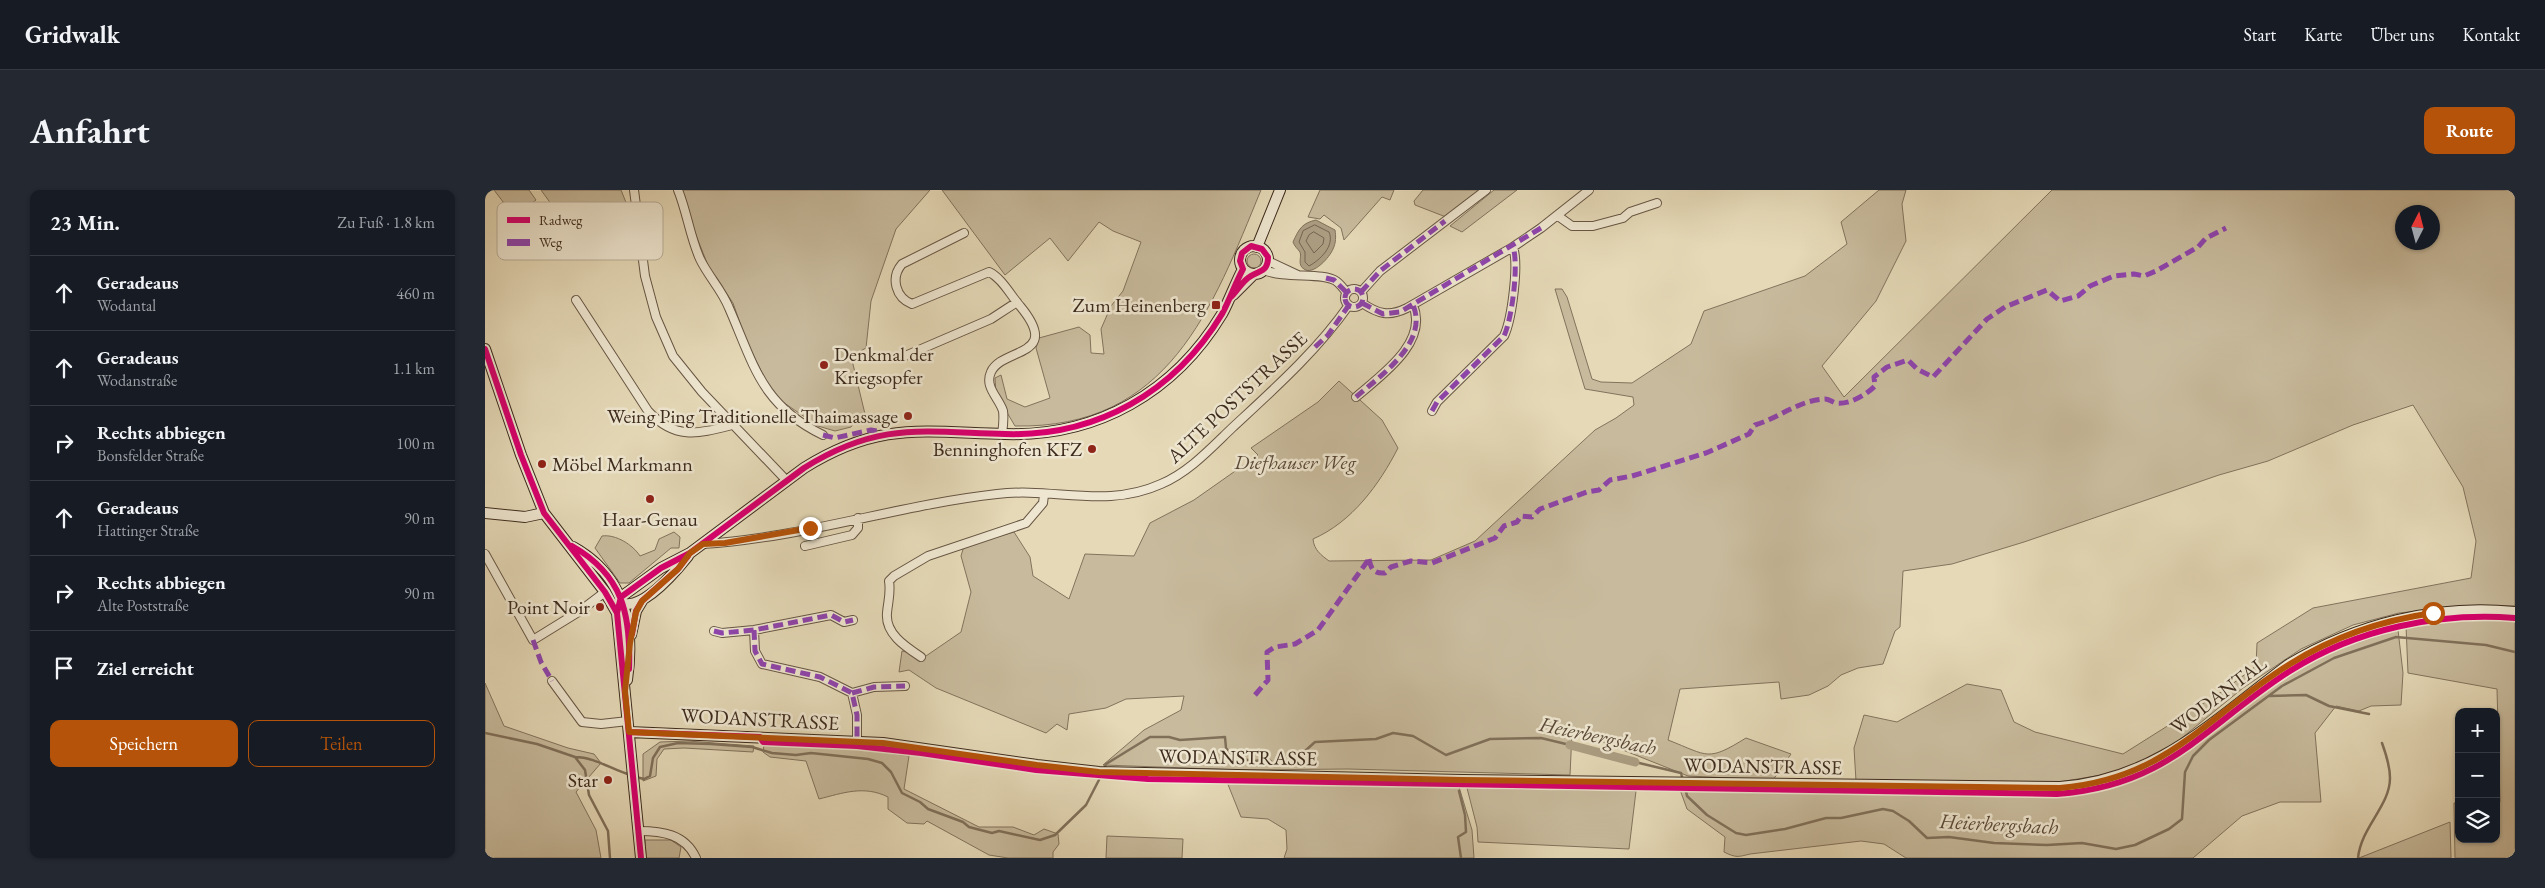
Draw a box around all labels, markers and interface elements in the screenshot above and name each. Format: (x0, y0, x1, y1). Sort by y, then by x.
text: Gridwalk (25, 19, 120, 50)
text: Start (2243, 23, 2276, 46)
text: Karte (2304, 23, 2342, 46)
text: Über uns (2370, 23, 2434, 46)
text: Kontakt (2462, 23, 2520, 46)
button: Route (2424, 107, 2515, 154)
text: Anfahrt (30, 108, 150, 153)
legend (497, 202, 663, 260)
north arrow (2395, 205, 2440, 250)
text: 23 Min. (50, 209, 120, 236)
text: Radweg (539, 211, 583, 229)
text: Zu Fuß · 1.8 km (337, 212, 435, 233)
text: Weg (539, 233, 563, 251)
text: Geradeaus (97, 270, 179, 295)
icon: ahead (50, 279, 78, 307)
text: 460 m (396, 283, 435, 304)
place label: Zum Heinenberg (1073, 292, 1206, 318)
text: Wodantal (97, 295, 156, 316)
marker: Zum Heinenberg (1210, 299, 1222, 311)
street label: ALTE POSTSTRASSE (1161, 325, 1313, 469)
place label: Denkmal der Kriegsopfer (834, 341, 934, 390)
text: Geradeaus (97, 345, 179, 370)
icon: ahead (50, 354, 78, 382)
text: 1.1 km (393, 358, 435, 379)
marker: Denkmal der Kriegsopfer (818, 359, 830, 371)
text: Wodanstraße (97, 370, 177, 391)
place label: Weing Ping Traditionelle Thaimassage (607, 403, 898, 429)
marker: Weing Ping Traditionelle Thaimassage (902, 410, 914, 422)
text: Rechts abbiegen (97, 420, 226, 445)
icon: right (50, 429, 78, 457)
text: 100 m (396, 433, 435, 454)
place label: Benninghofen KFZ (933, 436, 1082, 462)
marker: Benninghofen KFZ (1086, 443, 1098, 455)
text: Bonsfelder Straße (97, 445, 204, 466)
park label: Diefhauser Weg (1233, 449, 1356, 475)
place label: Möbel Markmann (552, 451, 693, 477)
marker: Möbel Markmann (536, 458, 548, 470)
marker: Haar-Genau (644, 493, 656, 505)
text: Geradeaus (97, 495, 179, 520)
icon: ahead (50, 504, 78, 532)
place label: Haar-Genau (602, 506, 698, 532)
text: 90 m (404, 508, 435, 529)
route end (799, 517, 822, 540)
text: Hattinger Straße (97, 520, 199, 541)
text: Rechts abbiegen (97, 570, 226, 595)
icon: right (50, 579, 78, 607)
text: 90 m (404, 583, 435, 604)
place label: Point Noir (507, 594, 590, 620)
text: Alte Poststraße (97, 595, 189, 616)
marker: Point Noir (594, 601, 606, 613)
route start (2422, 602, 2445, 625)
street label: WODANTAL (2165, 650, 2272, 740)
icon: arrive (50, 654, 78, 682)
text: Ziel erreicht (97, 656, 194, 681)
street label: WODANSTRASSE (680, 702, 840, 736)
map controls (2455, 708, 2500, 843)
button: + (2455, 708, 2500, 753)
water label: Heierbergsbach (1536, 710, 1659, 761)
button: Speichern (50, 720, 238, 767)
button: Teilen (248, 720, 435, 767)
street label: WODANSTRASSE (1159, 743, 1317, 771)
street label: WODANSTRASSE (1684, 752, 1842, 780)
button: − (2455, 753, 2500, 798)
place label: Star (568, 767, 598, 793)
marker: Star (602, 774, 614, 786)
button: layers (2455, 798, 2500, 843)
water label: Heierbergsbach (1938, 807, 2059, 840)

